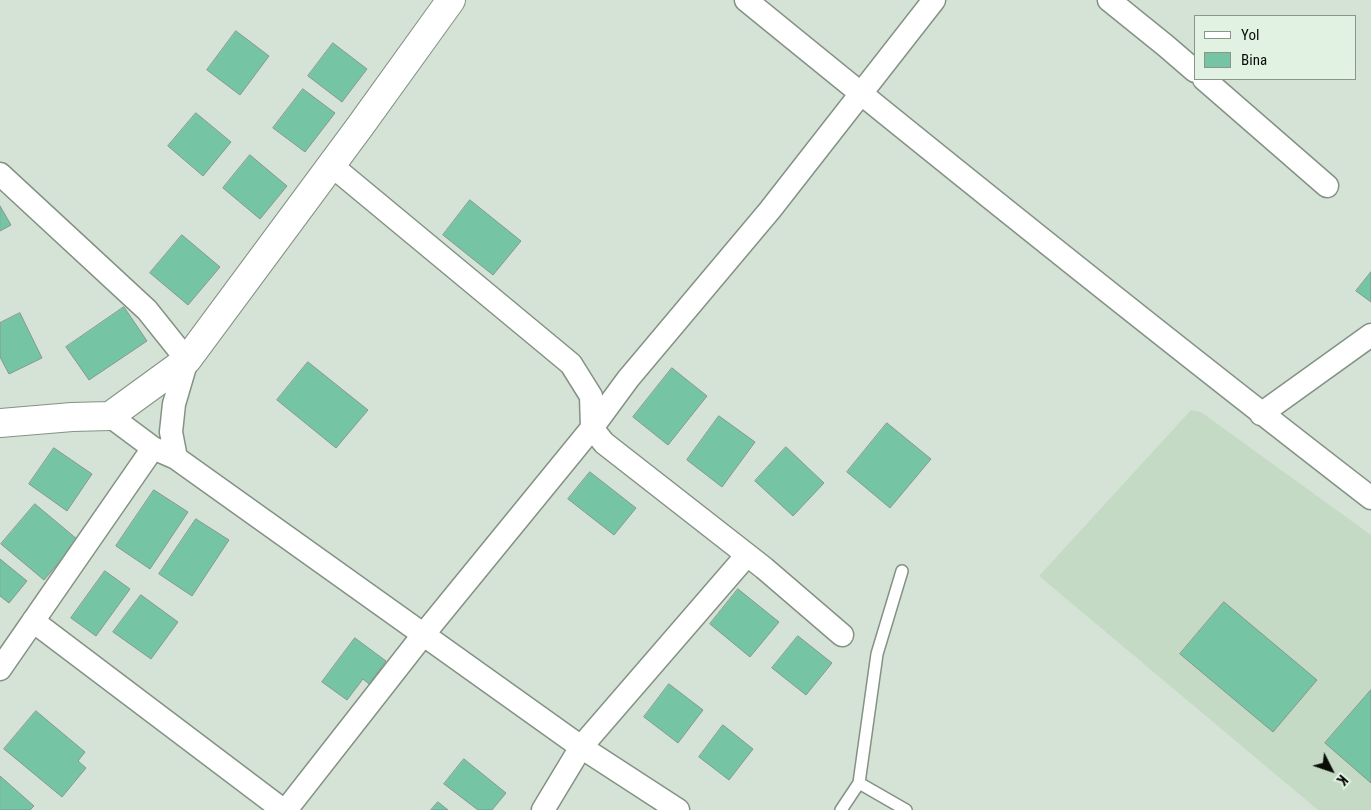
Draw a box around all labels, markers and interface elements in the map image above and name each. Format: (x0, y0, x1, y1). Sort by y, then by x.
legend (1194, 15, 1356, 80)
text: Yol (1241, 26, 1259, 44)
text: Bina (1241, 51, 1267, 69)
north arrow (1306, 745, 1356, 795)
text: K (1334, 772, 1351, 788)

